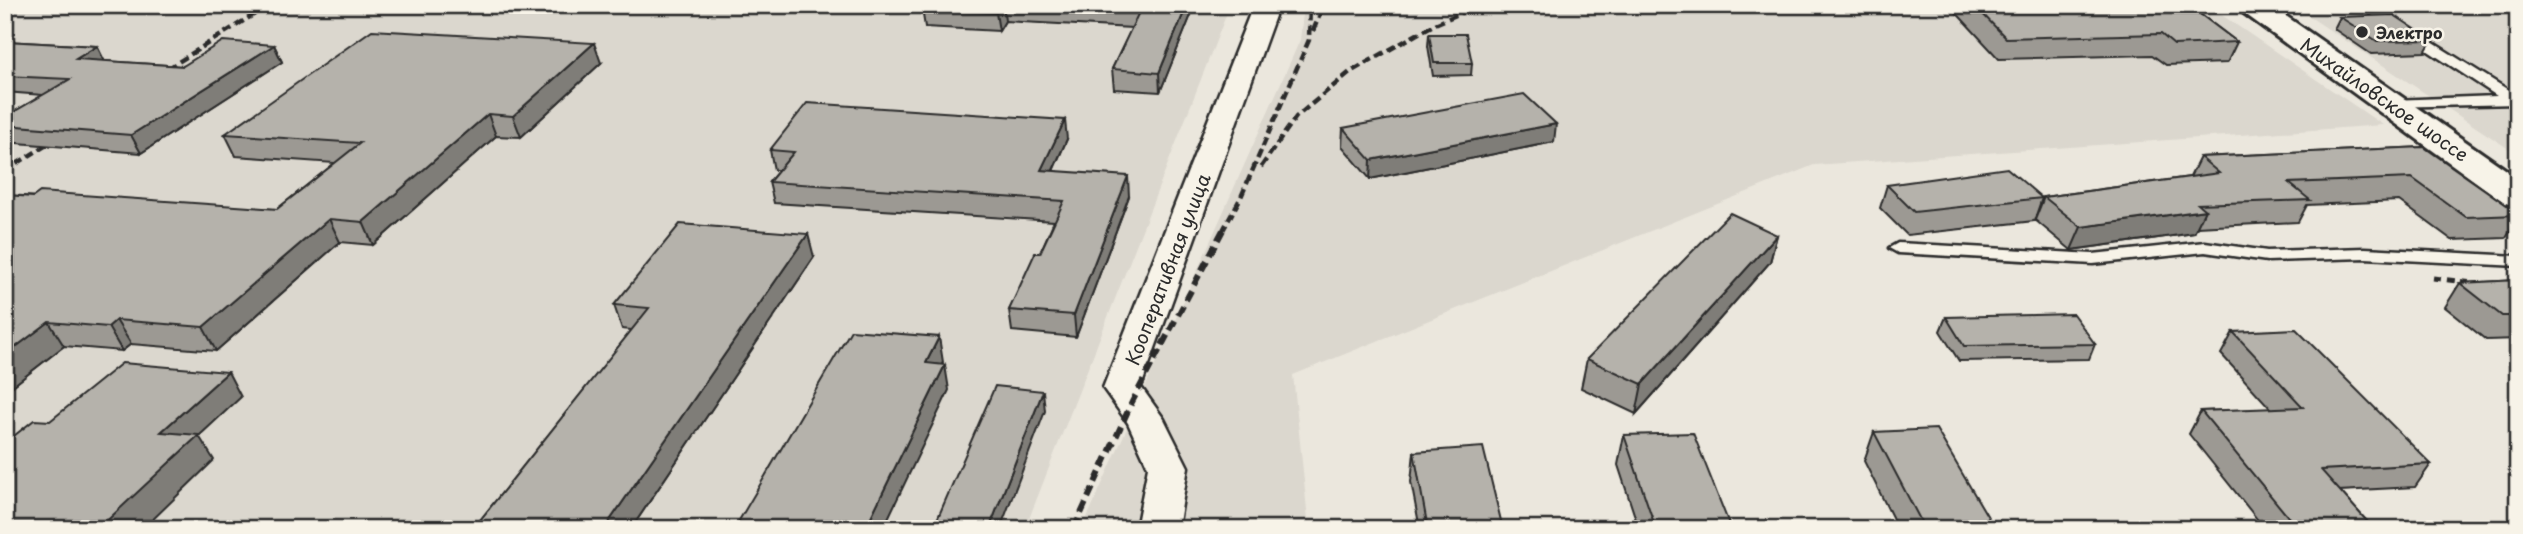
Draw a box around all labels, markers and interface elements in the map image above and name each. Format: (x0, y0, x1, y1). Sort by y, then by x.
place label: Электро (2376, 20, 2443, 44)
marker: Электро (2354, 24, 2370, 40)
street label: Михайловское шоссе (2295, 30, 2475, 168)
street label: Кооперативная улица (1117, 169, 1217, 369)

